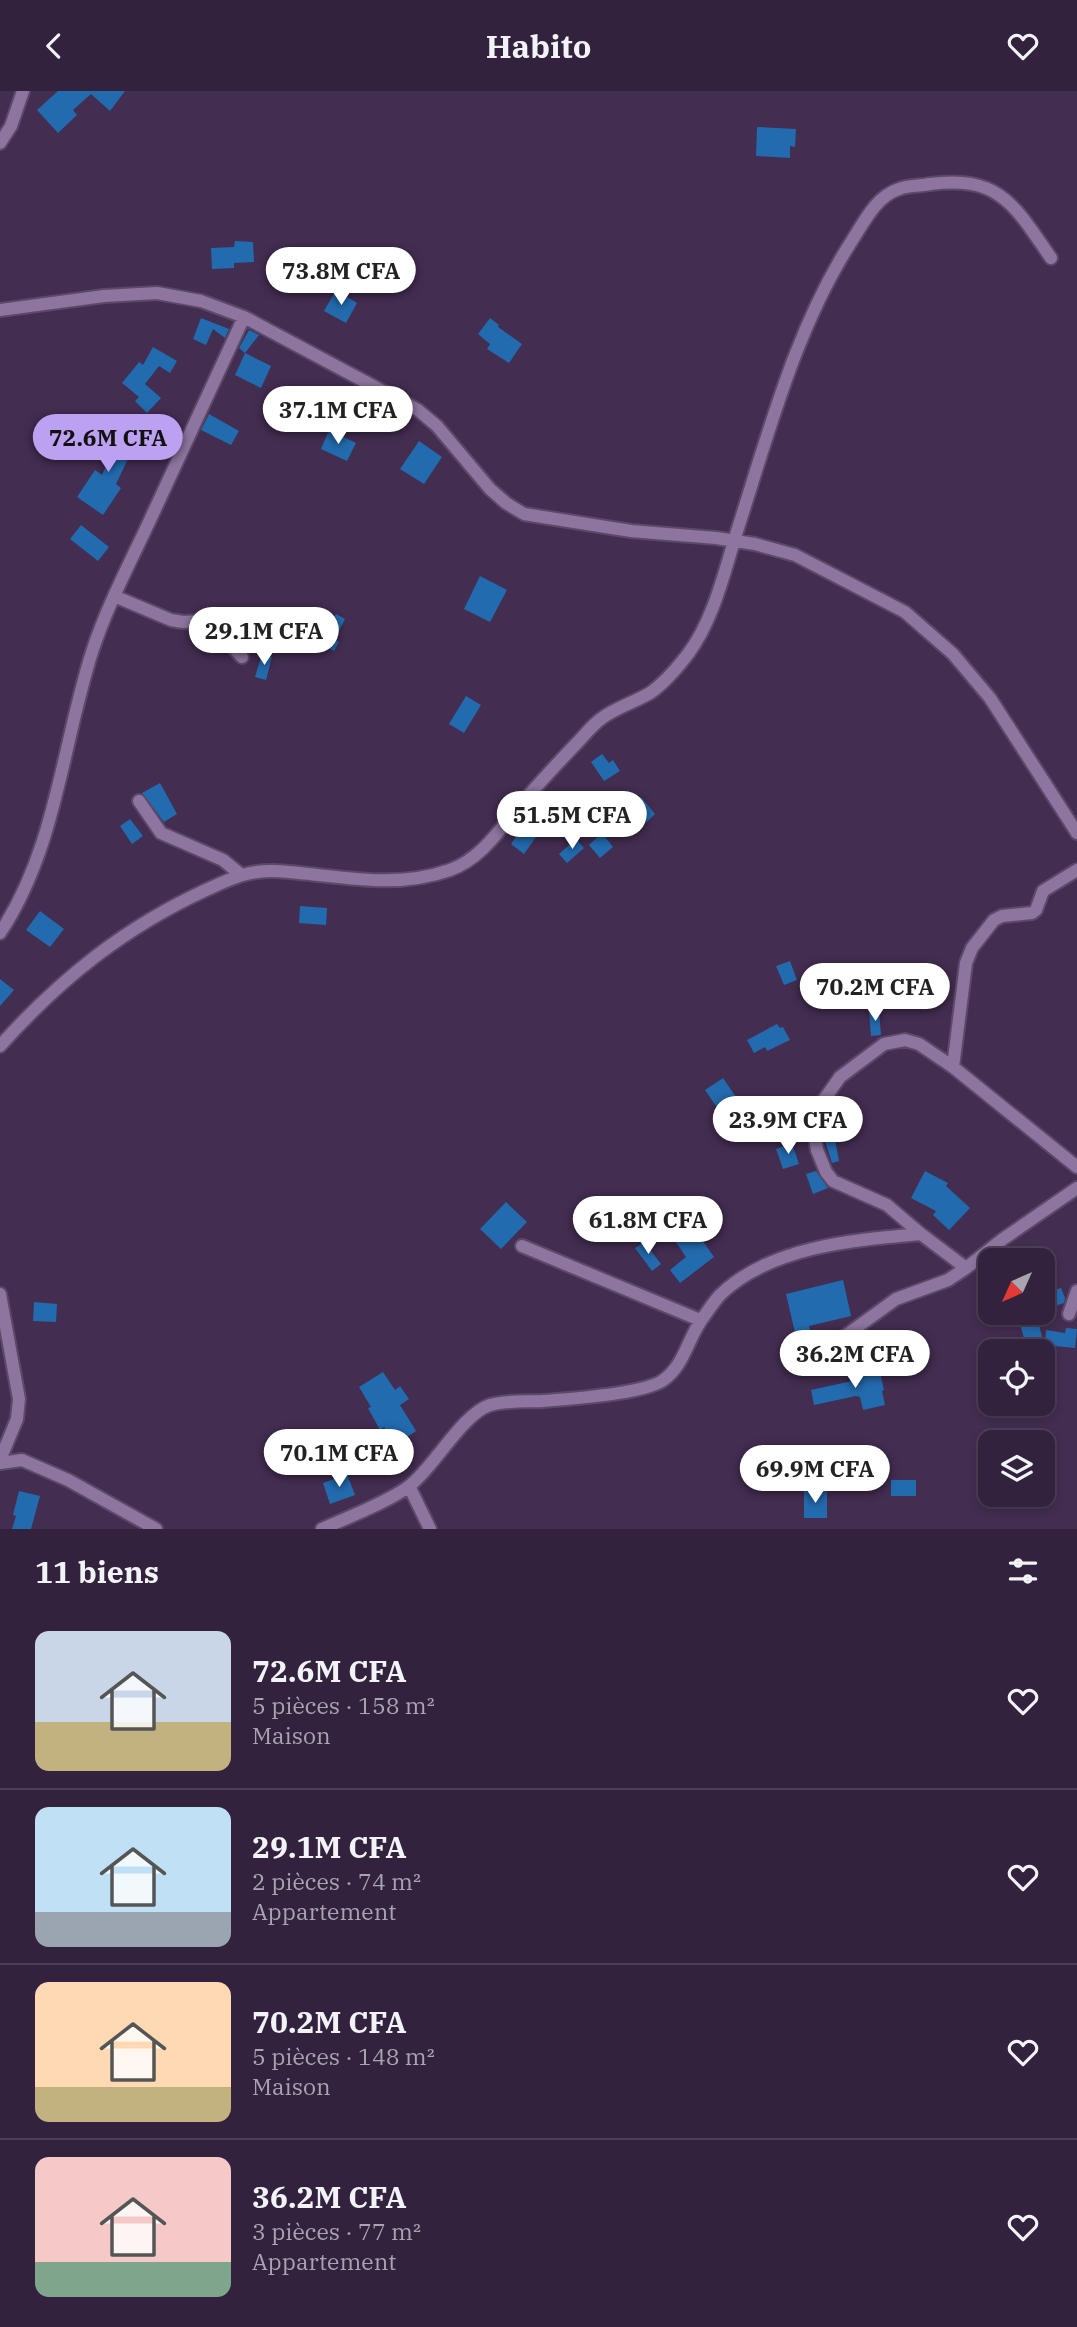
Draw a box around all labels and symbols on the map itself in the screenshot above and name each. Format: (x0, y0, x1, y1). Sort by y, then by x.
pin: 73.8M CFA (261, 247, 421, 307)
pin: 37.1M CFA (258, 387, 418, 446)
pin: 72.6M CFA (28, 415, 188, 474)
pin: 29.1M CFA (184, 607, 344, 667)
pin: 51.5M CFA (492, 791, 652, 851)
pin: 70.2M CFA (795, 963, 955, 1023)
pin: 23.9M CFA (708, 1097, 868, 1156)
pin: 61.8M CFA (568, 1197, 728, 1256)
north arrow (978, 1248, 1055, 1325)
pin: 36.2M CFA (775, 1331, 935, 1390)
pin: 70.1M CFA (259, 1429, 419, 1489)
pin: 69.9M CFA (735, 1445, 895, 1505)

